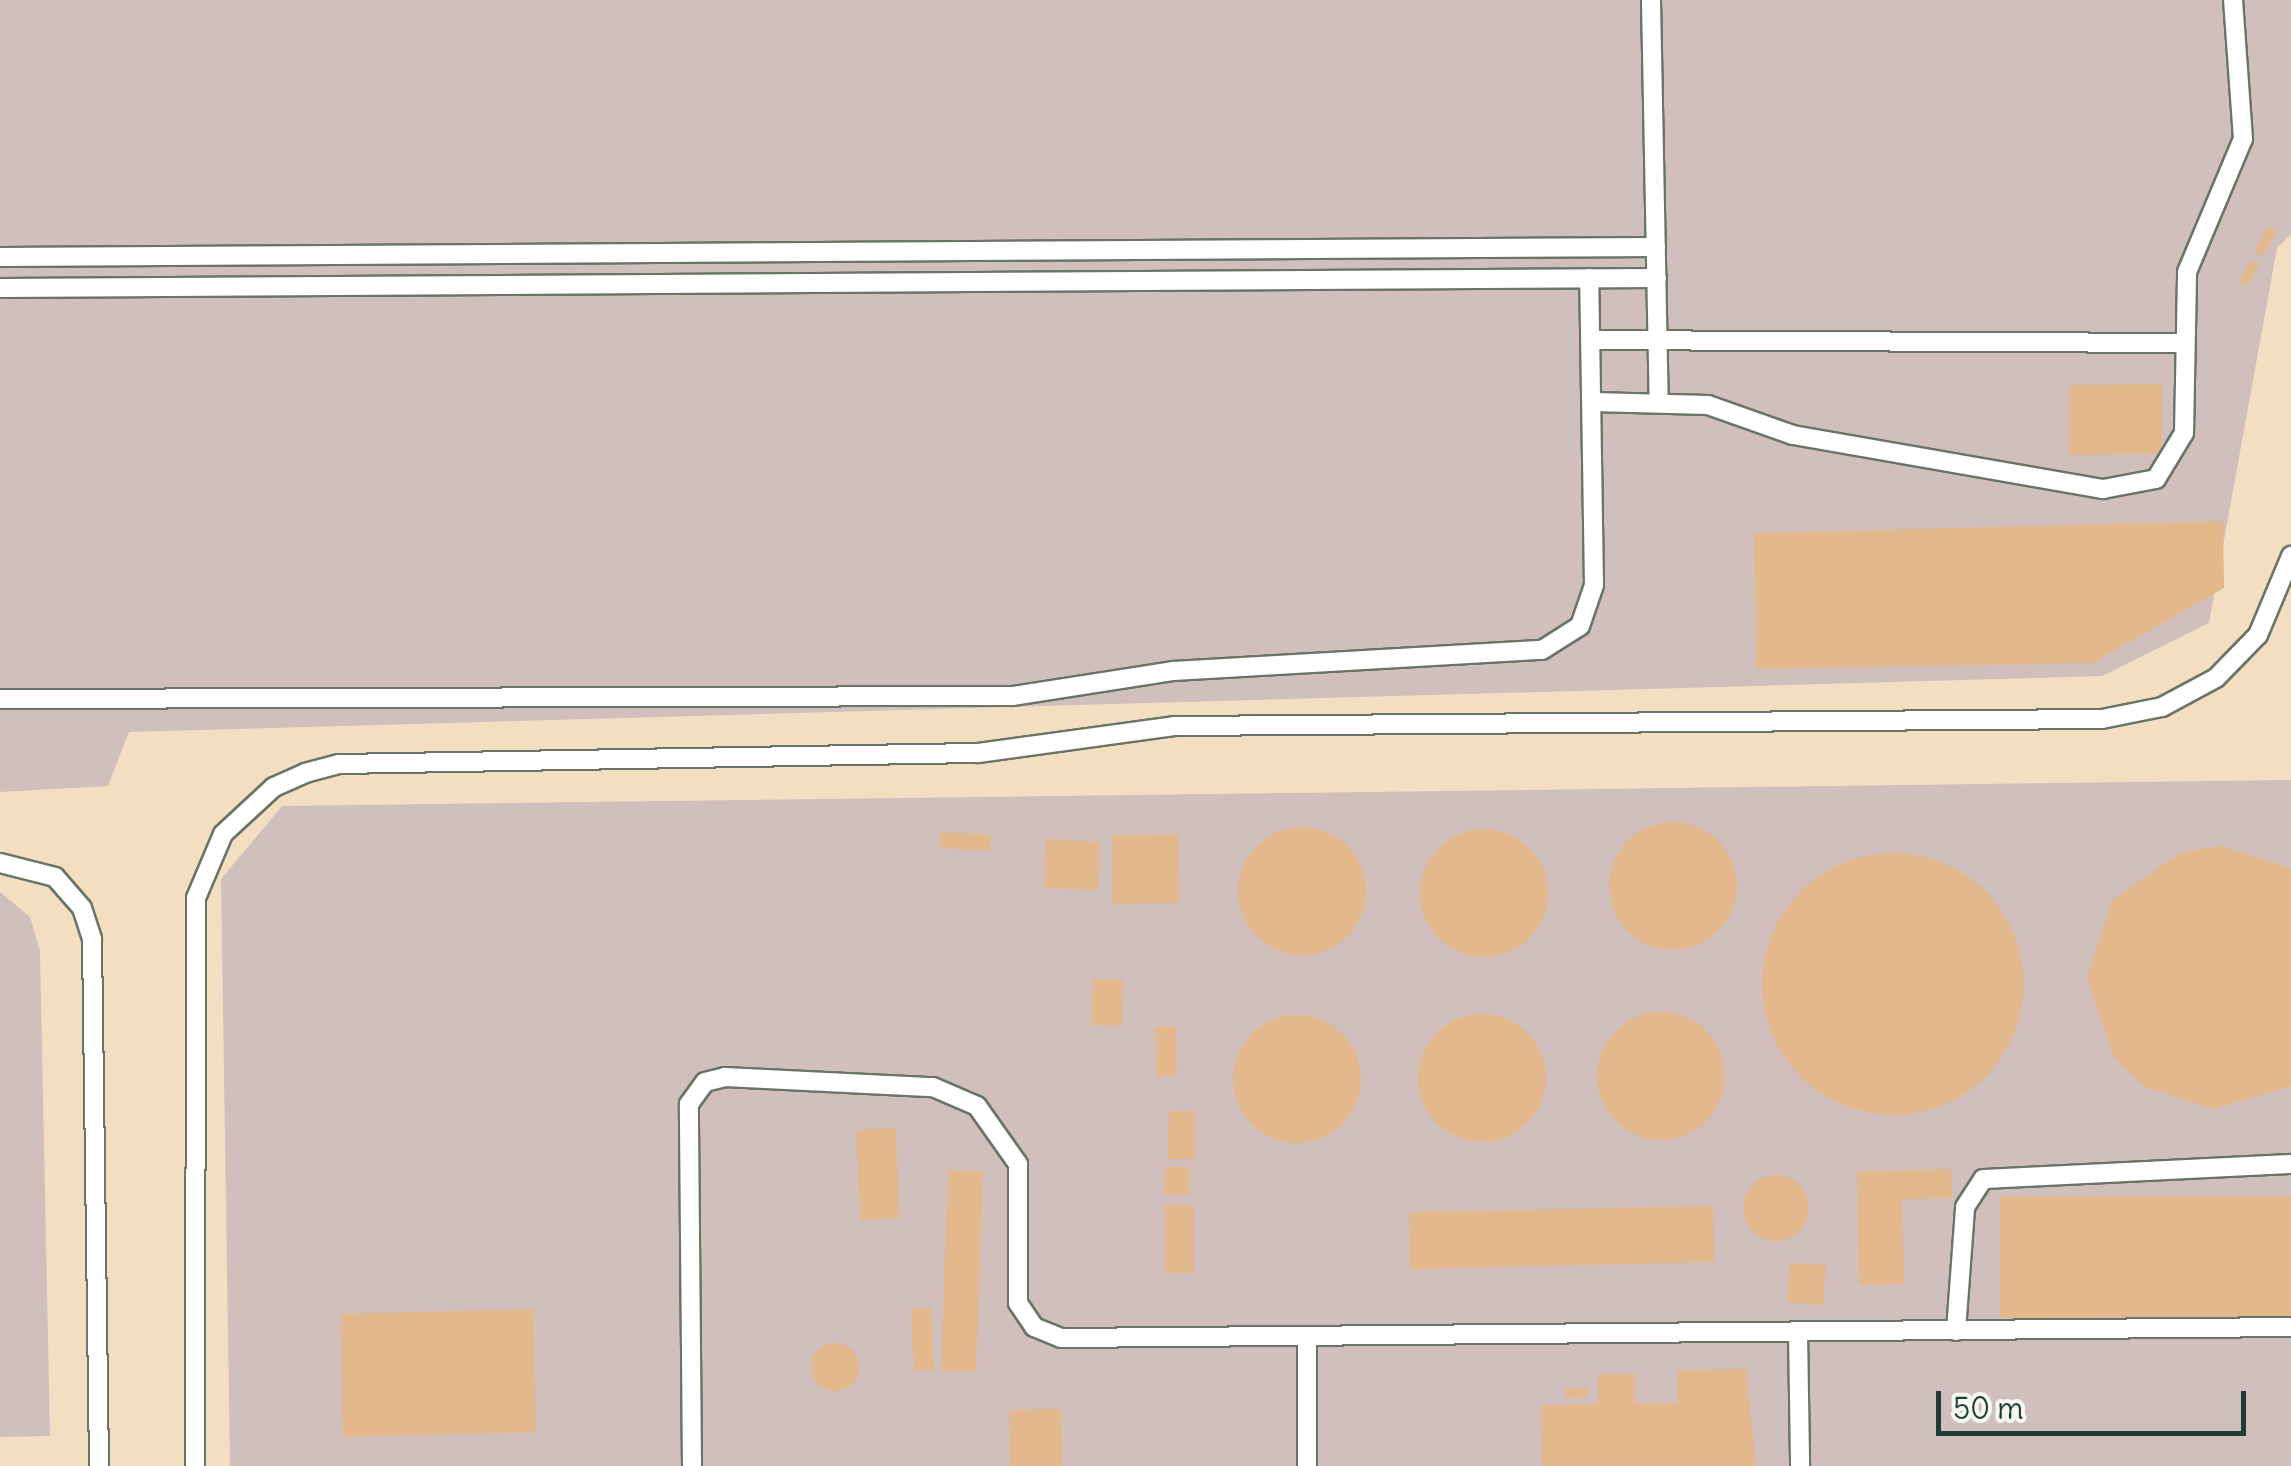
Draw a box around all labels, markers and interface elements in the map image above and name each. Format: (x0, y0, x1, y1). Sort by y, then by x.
scale bar (1941, 1371, 2251, 1433)
text: 50 m (1953, 1389, 2023, 1427)

